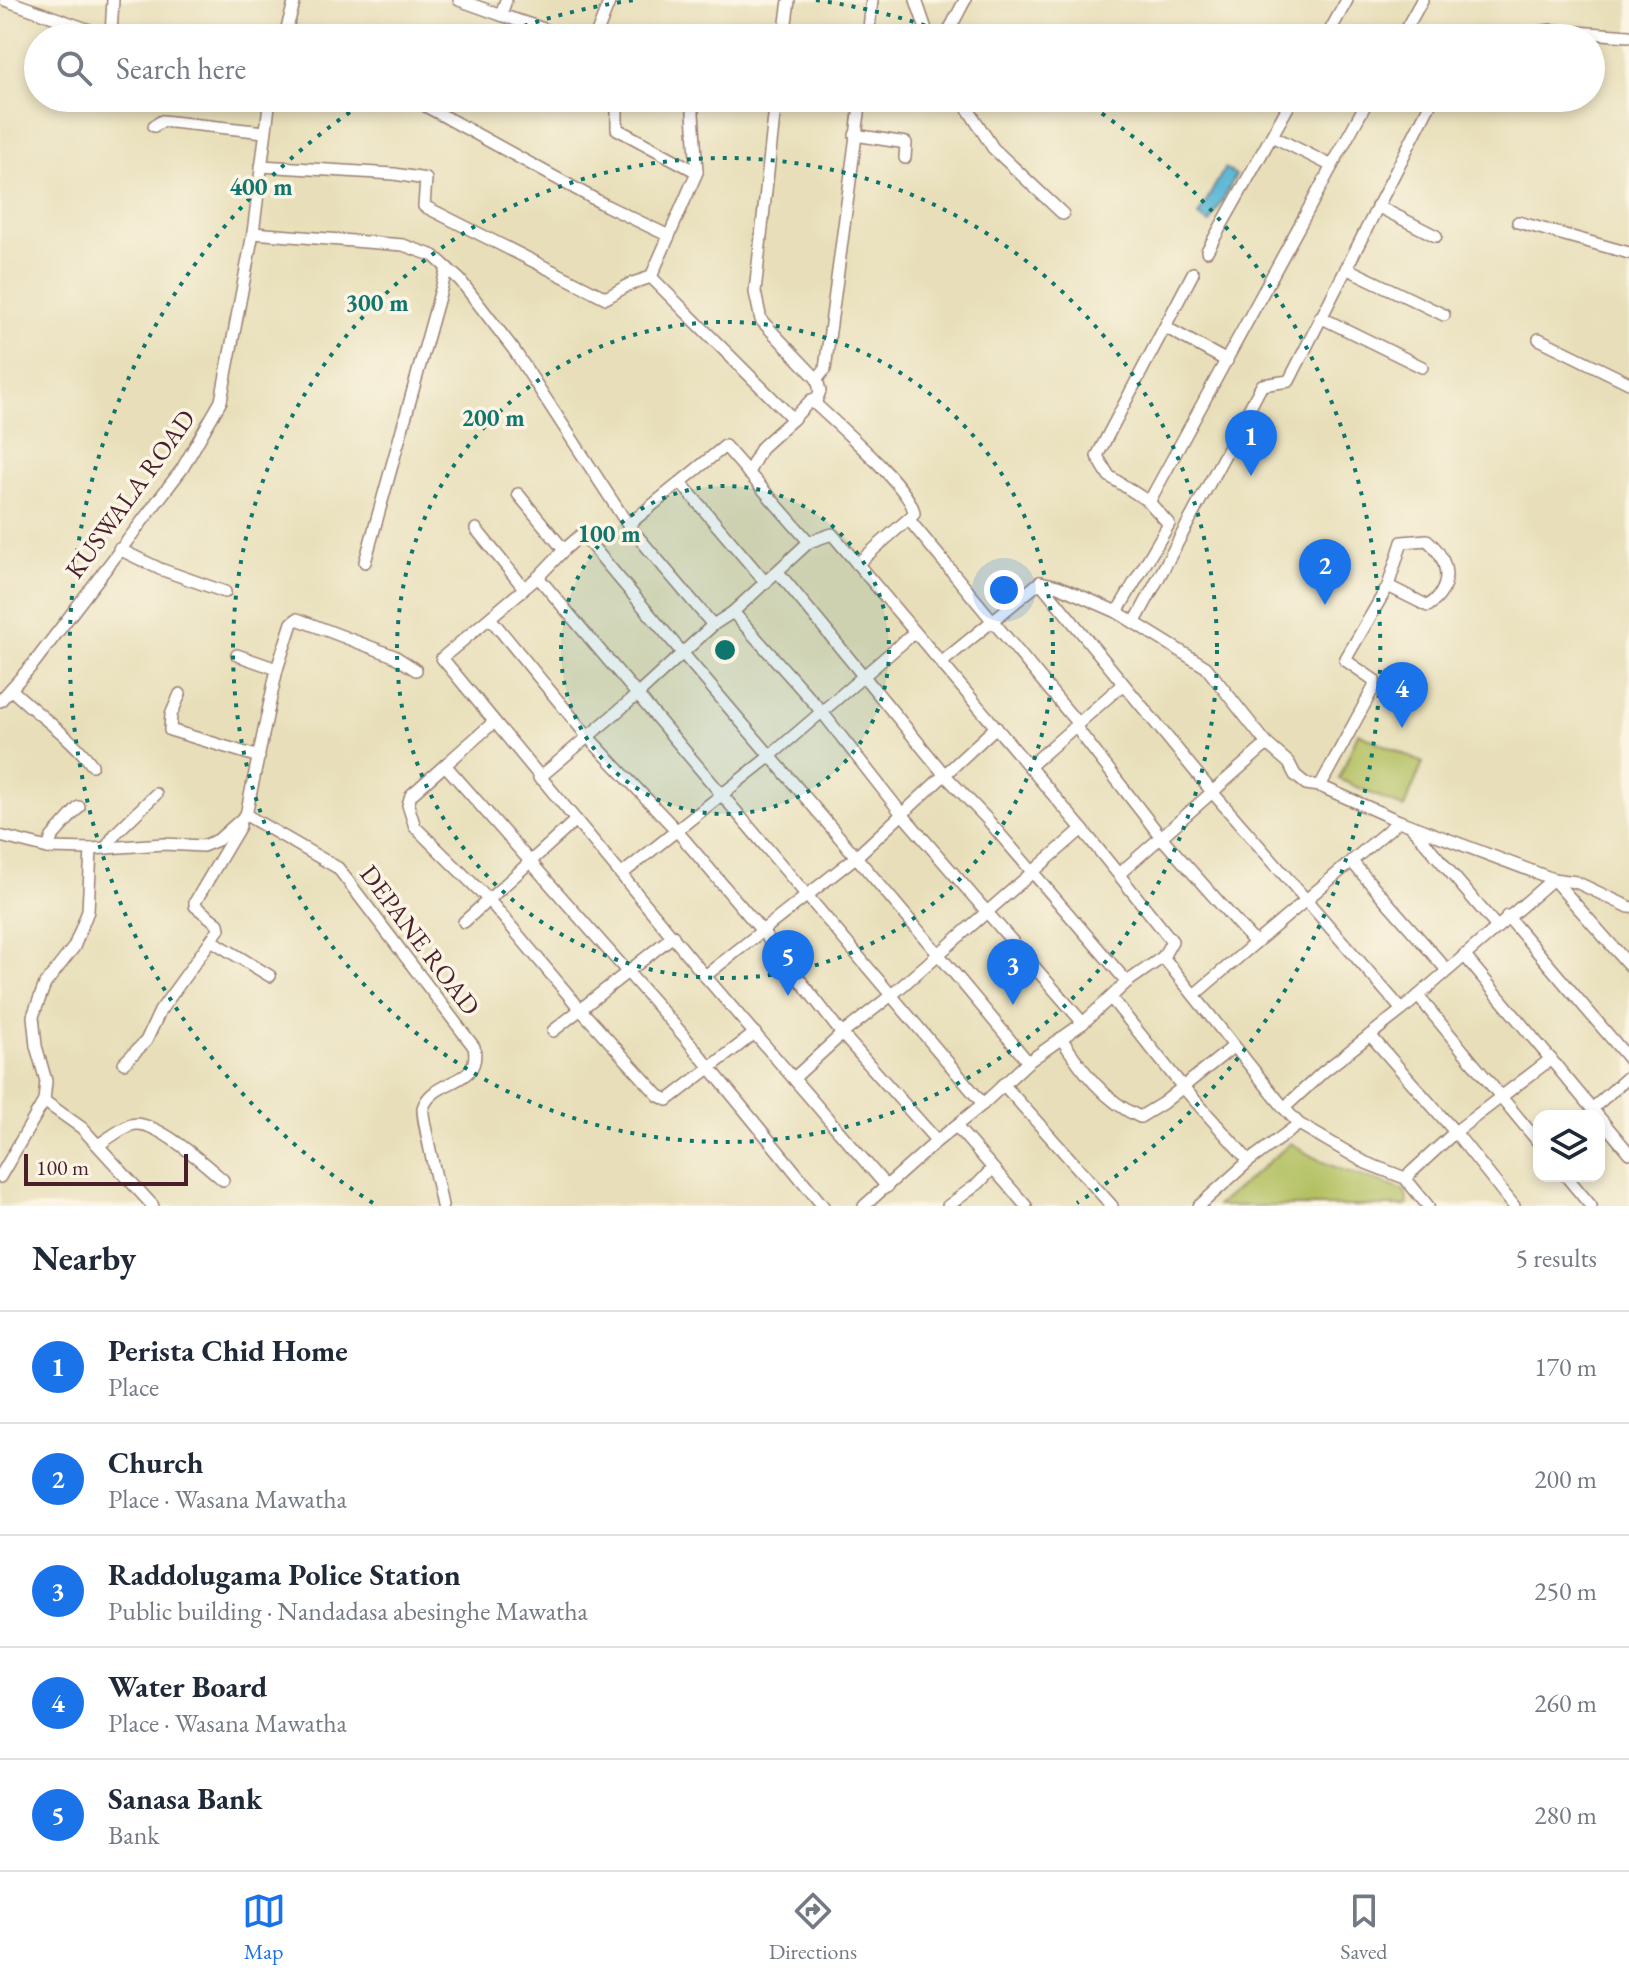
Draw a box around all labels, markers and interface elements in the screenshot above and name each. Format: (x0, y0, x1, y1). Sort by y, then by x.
search box (24, 24, 1605, 112)
icon: search (52, 46, 96, 90)
text: Search here (116, 49, 246, 88)
text: 400 m (229, 171, 293, 202)
text: 300 m (345, 287, 409, 318)
text: 200 m (461, 402, 525, 433)
street label: KUSWALA ROAD (57, 403, 203, 585)
pin: 1 (1225, 410, 1277, 476)
text: 100 m (577, 518, 641, 549)
pin: 2 (1299, 539, 1351, 605)
your location (984, 570, 1024, 610)
centre of rings (711, 636, 739, 664)
pin: 4 (1376, 662, 1428, 728)
street label: DEPANE ROAD (352, 858, 488, 1022)
pin: 5 (762, 930, 814, 996)
pin: 3 (987, 939, 1039, 1005)
map controls (1533, 1110, 1605, 1182)
button: layers (1533, 1110, 1605, 1182)
scale bar (24, 1150, 188, 1186)
text: 100 m (36, 1153, 89, 1182)
text: Nearby (32, 1236, 136, 1280)
text: 5 results (1516, 1241, 1597, 1275)
text: Perista Chid Home (108, 1331, 348, 1370)
text: 1 (51, 1350, 65, 1384)
text: 170 m (1534, 1350, 1597, 1384)
text: Place (108, 1370, 159, 1404)
text: Church (108, 1443, 203, 1482)
text: 2 (51, 1462, 65, 1496)
text: 200 m (1534, 1462, 1597, 1496)
text: Place · Wasana Mawatha (108, 1482, 347, 1516)
text: Raddolugama Police Station (108, 1555, 461, 1594)
text: 3 (51, 1574, 65, 1608)
text: 250 m (1534, 1574, 1597, 1608)
text: Public building · Nandadasa abesinghe Mawatha (108, 1594, 588, 1628)
text: Water Board (108, 1667, 267, 1706)
text: 4 (51, 1686, 65, 1720)
text: 260 m (1534, 1686, 1597, 1720)
text: Place · Wasana Mawatha (108, 1706, 347, 1740)
text: Sanasa Bank (108, 1779, 262, 1818)
text: 5 (51, 1798, 65, 1832)
text: 280 m (1534, 1798, 1597, 1832)
text: Bank (108, 1818, 160, 1852)
tab: Map (242, 1889, 286, 1966)
tab: Directions (769, 1889, 857, 1966)
tab: Saved (1340, 1889, 1387, 1966)

